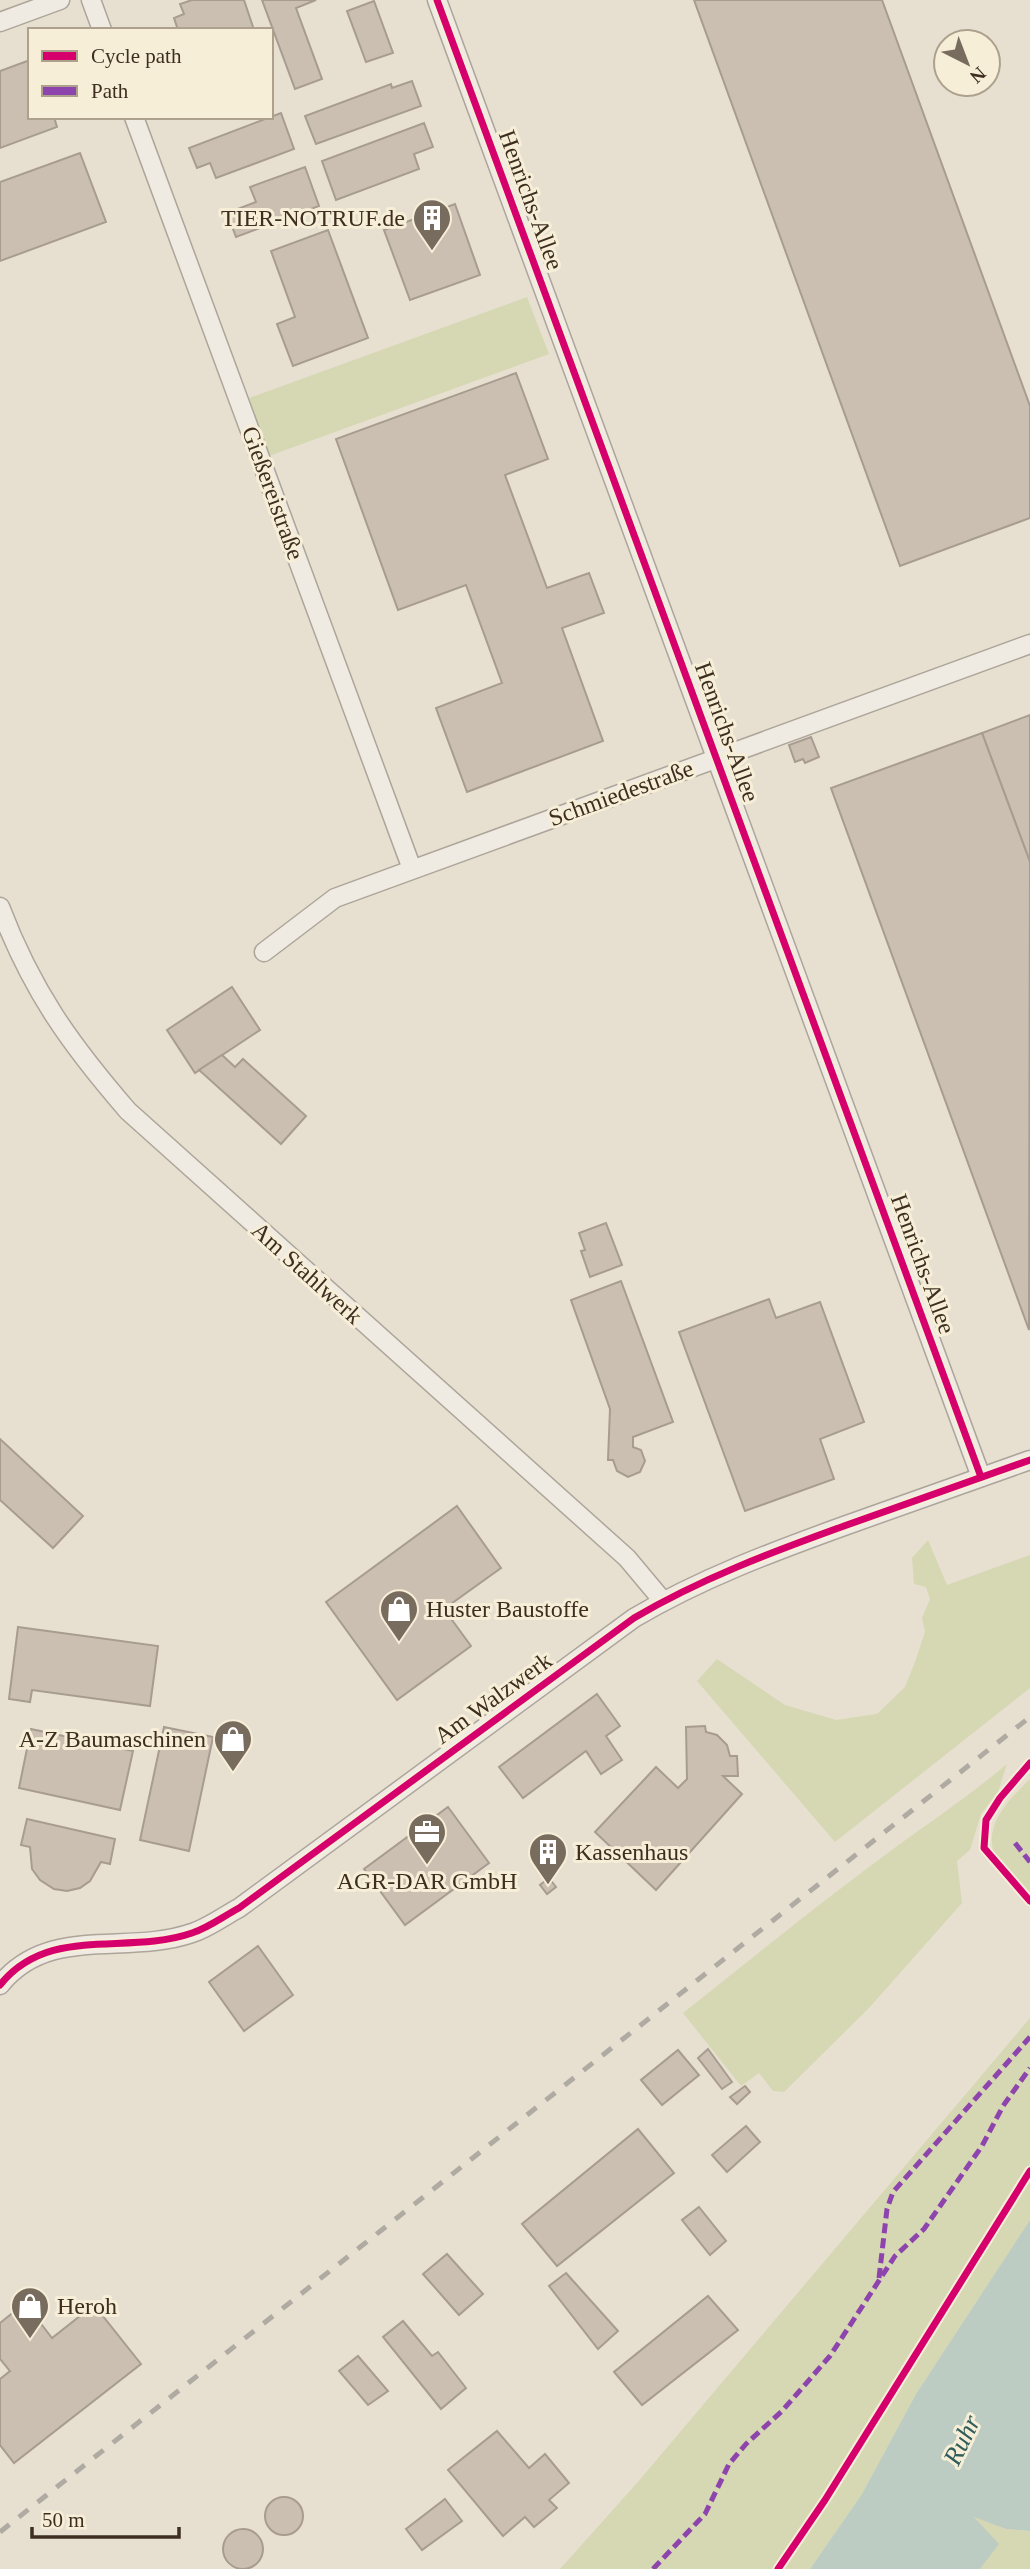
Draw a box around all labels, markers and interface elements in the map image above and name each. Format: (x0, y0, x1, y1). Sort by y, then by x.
legend (28, 28, 273, 119)
north arrow (932, 28, 1002, 98)
text: Cycle path (91, 44, 182, 68)
text: N (966, 63, 990, 88)
text: Path (91, 79, 129, 103)
street label: Henrichs-Allee (494, 127, 568, 273)
building icon: TIER-NOTRUF.de (411, 197, 453, 252)
place label: TIER-NOTRUF.de (221, 205, 405, 231)
street label: Gießereistraße (237, 423, 309, 563)
street label: Henrichs-Allee (690, 659, 764, 805)
street label: Schmiedestraße (545, 755, 697, 831)
street label: Henrichs-Allee (886, 1191, 960, 1337)
street label: Am Stahlwerk (247, 1217, 367, 1329)
shop icon: Huster Baustoffe (378, 1588, 420, 1643)
place label: Huster Baustoffe (426, 1596, 589, 1622)
street label: Am Walzwerk (429, 1647, 557, 1749)
shop icon: A-Z Baumaschinen (212, 1718, 254, 1773)
place label: A-Z Baumaschinen (19, 1726, 206, 1752)
office icon: AGR-DAR GmbH (406, 1811, 448, 1866)
building icon: Kassenhaus (527, 1831, 569, 1886)
place label: Kassenhaus (575, 1839, 688, 1865)
place label: AGR-DAR GmbH (337, 1868, 517, 1894)
shop icon: Heroh (9, 2285, 51, 2340)
place label: Heroh (57, 2293, 117, 2319)
water label: Ruhr (937, 2409, 987, 2471)
scale bar (32, 2496, 178, 2540)
text: 50 m (42, 2508, 85, 2532)

